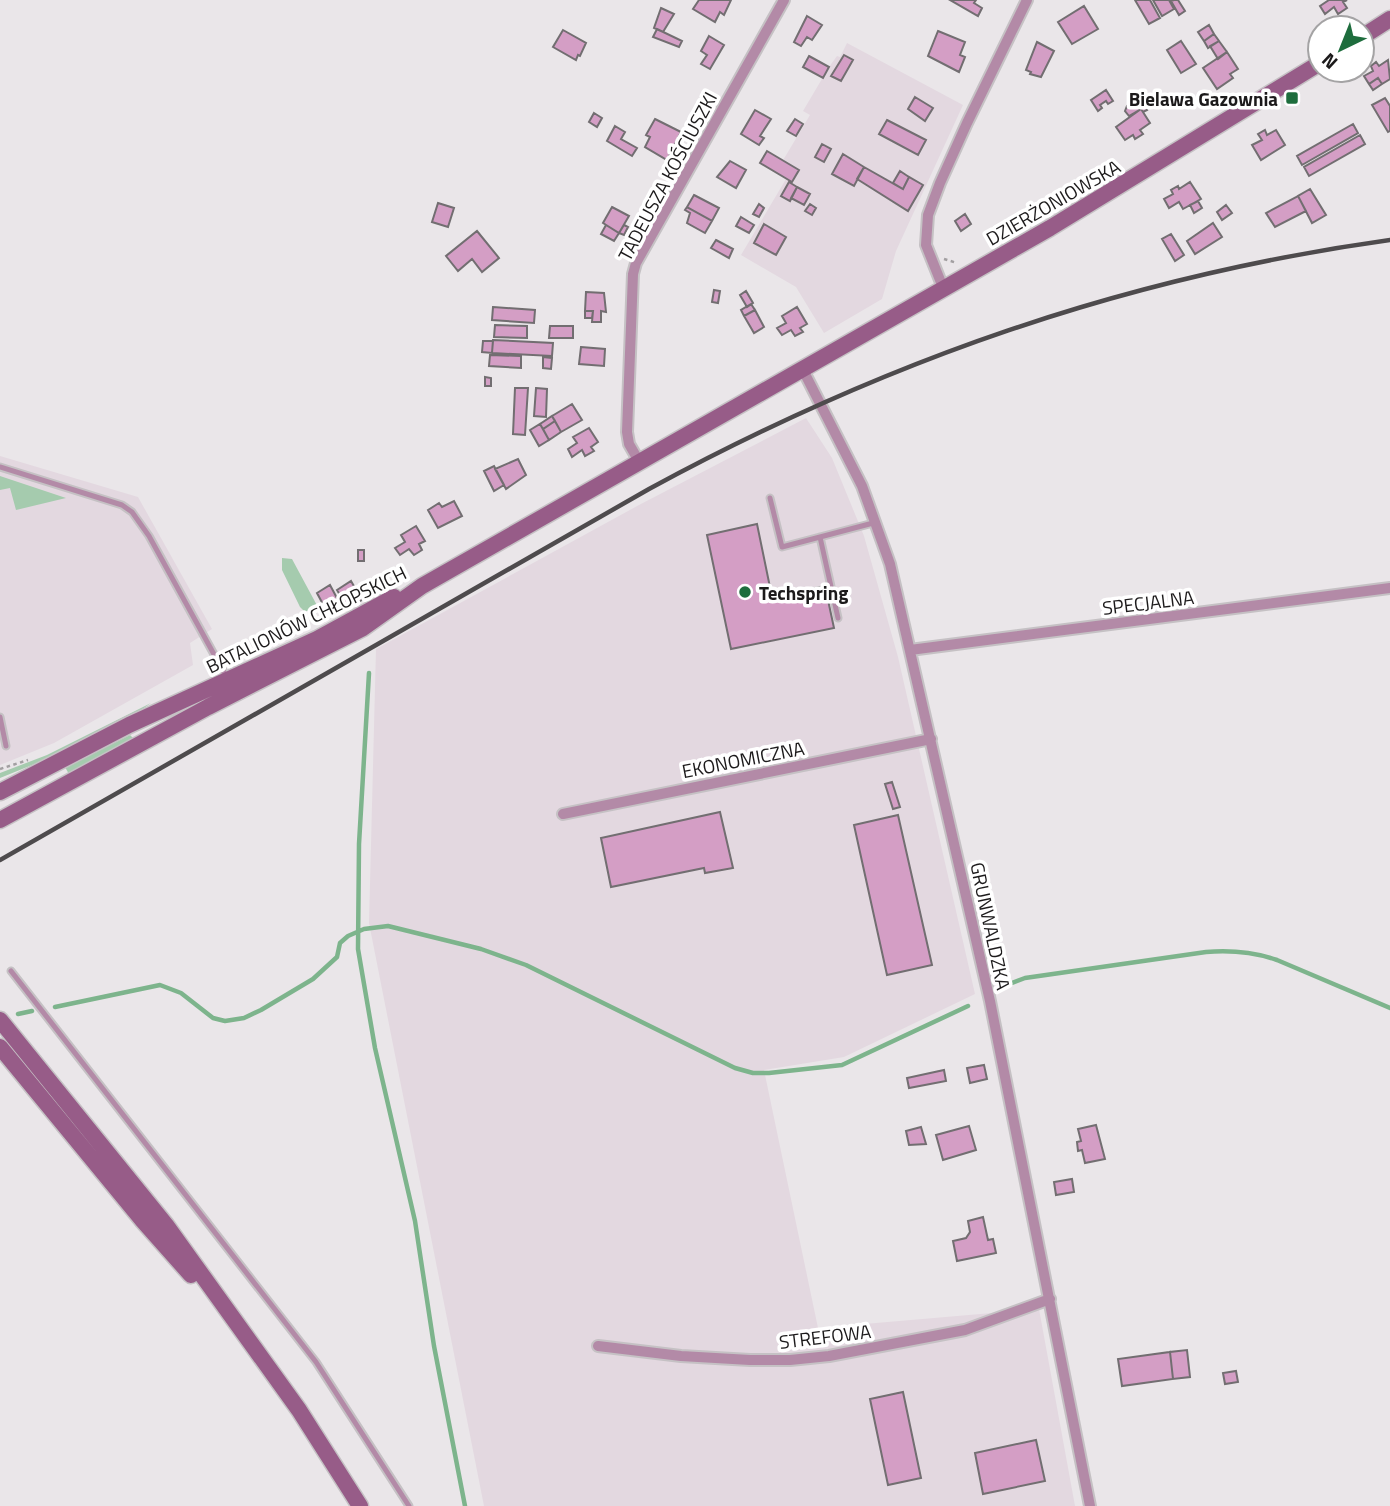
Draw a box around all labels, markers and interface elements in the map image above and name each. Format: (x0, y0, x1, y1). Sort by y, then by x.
north arrow (1306, 14, 1376, 84)
text: N (1314, 47, 1344, 77)
place label: Bielawa Gazownia (1129, 84, 1278, 113)
street label: TADEUSZA KOŚCIUSZKI (610, 86, 724, 266)
marker: Bielawa Gazownia (1284, 90, 1300, 106)
street label: DZIERŻONIOWSKA (980, 152, 1126, 252)
street label: BATALIONÓW CHŁOPSKICH (201, 558, 411, 680)
place label: Techspring (759, 578, 848, 607)
street label: SPECJALNA (1100, 582, 1196, 622)
marker: Techspring (737, 584, 753, 600)
street label: EKONOMICZNA (679, 733, 807, 785)
street label: GRUNWALDZKA (963, 860, 1019, 992)
street label: STREFOWA (777, 1316, 873, 1356)

